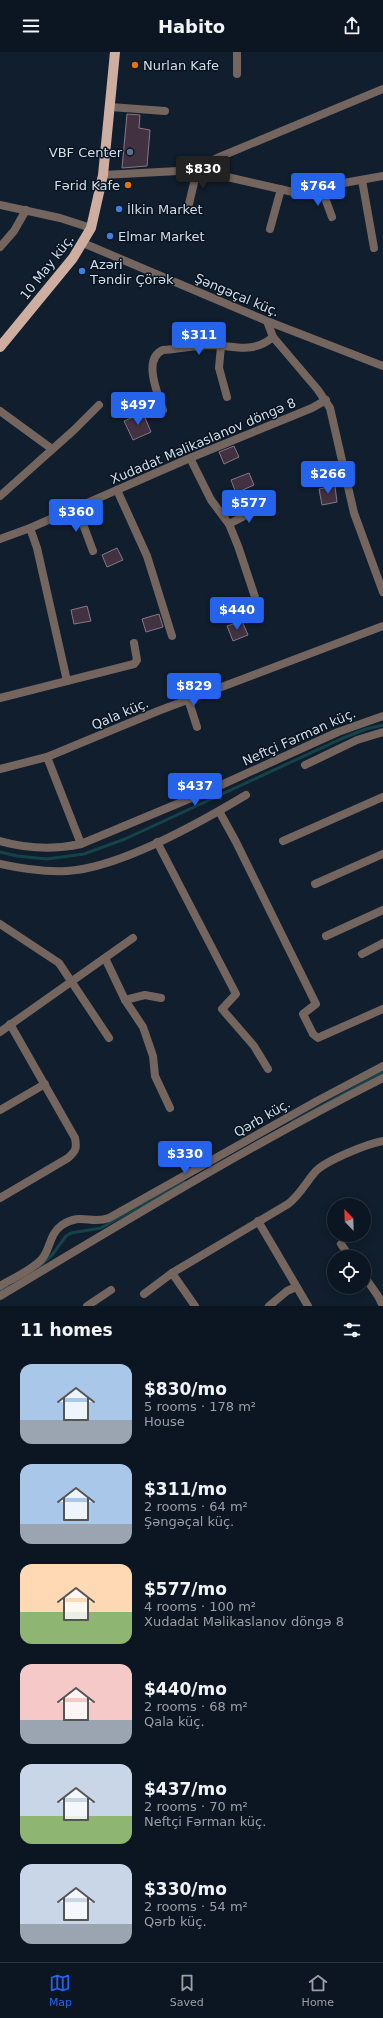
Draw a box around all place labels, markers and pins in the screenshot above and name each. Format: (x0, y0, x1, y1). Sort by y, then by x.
place label: Nurlan Kafe (143, 58, 219, 73)
marker: Nurlan Kafe (130, 60, 140, 70)
place label: VBF Center (49, 145, 123, 160)
marker: VBF Center (125, 147, 135, 157)
pin: $830 (179, 156, 227, 190)
pin: $764 (294, 173, 342, 207)
place label: Fərid Kafe (54, 178, 120, 193)
marker: Fərid Kafe (123, 180, 133, 190)
place label: İlkin Market (127, 202, 203, 217)
marker: İlkin Market (114, 204, 124, 214)
place label: Elmar Market (118, 229, 205, 244)
marker: Elmar Market (105, 231, 115, 241)
place label: Azəri Təndir Çörək (89, 257, 174, 287)
marker: Azəri Təndir Çörək (77, 266, 87, 276)
pin: $311 (175, 322, 223, 356)
pin: $497 (114, 392, 162, 426)
pin: $266 (304, 461, 352, 495)
pin: $577 (225, 490, 273, 524)
pin: $360 (52, 499, 100, 533)
pin: $440 (213, 597, 261, 631)
pin: $829 (170, 673, 218, 707)
pin: $437 (171, 773, 219, 807)
pin: $330 (161, 1141, 209, 1175)

